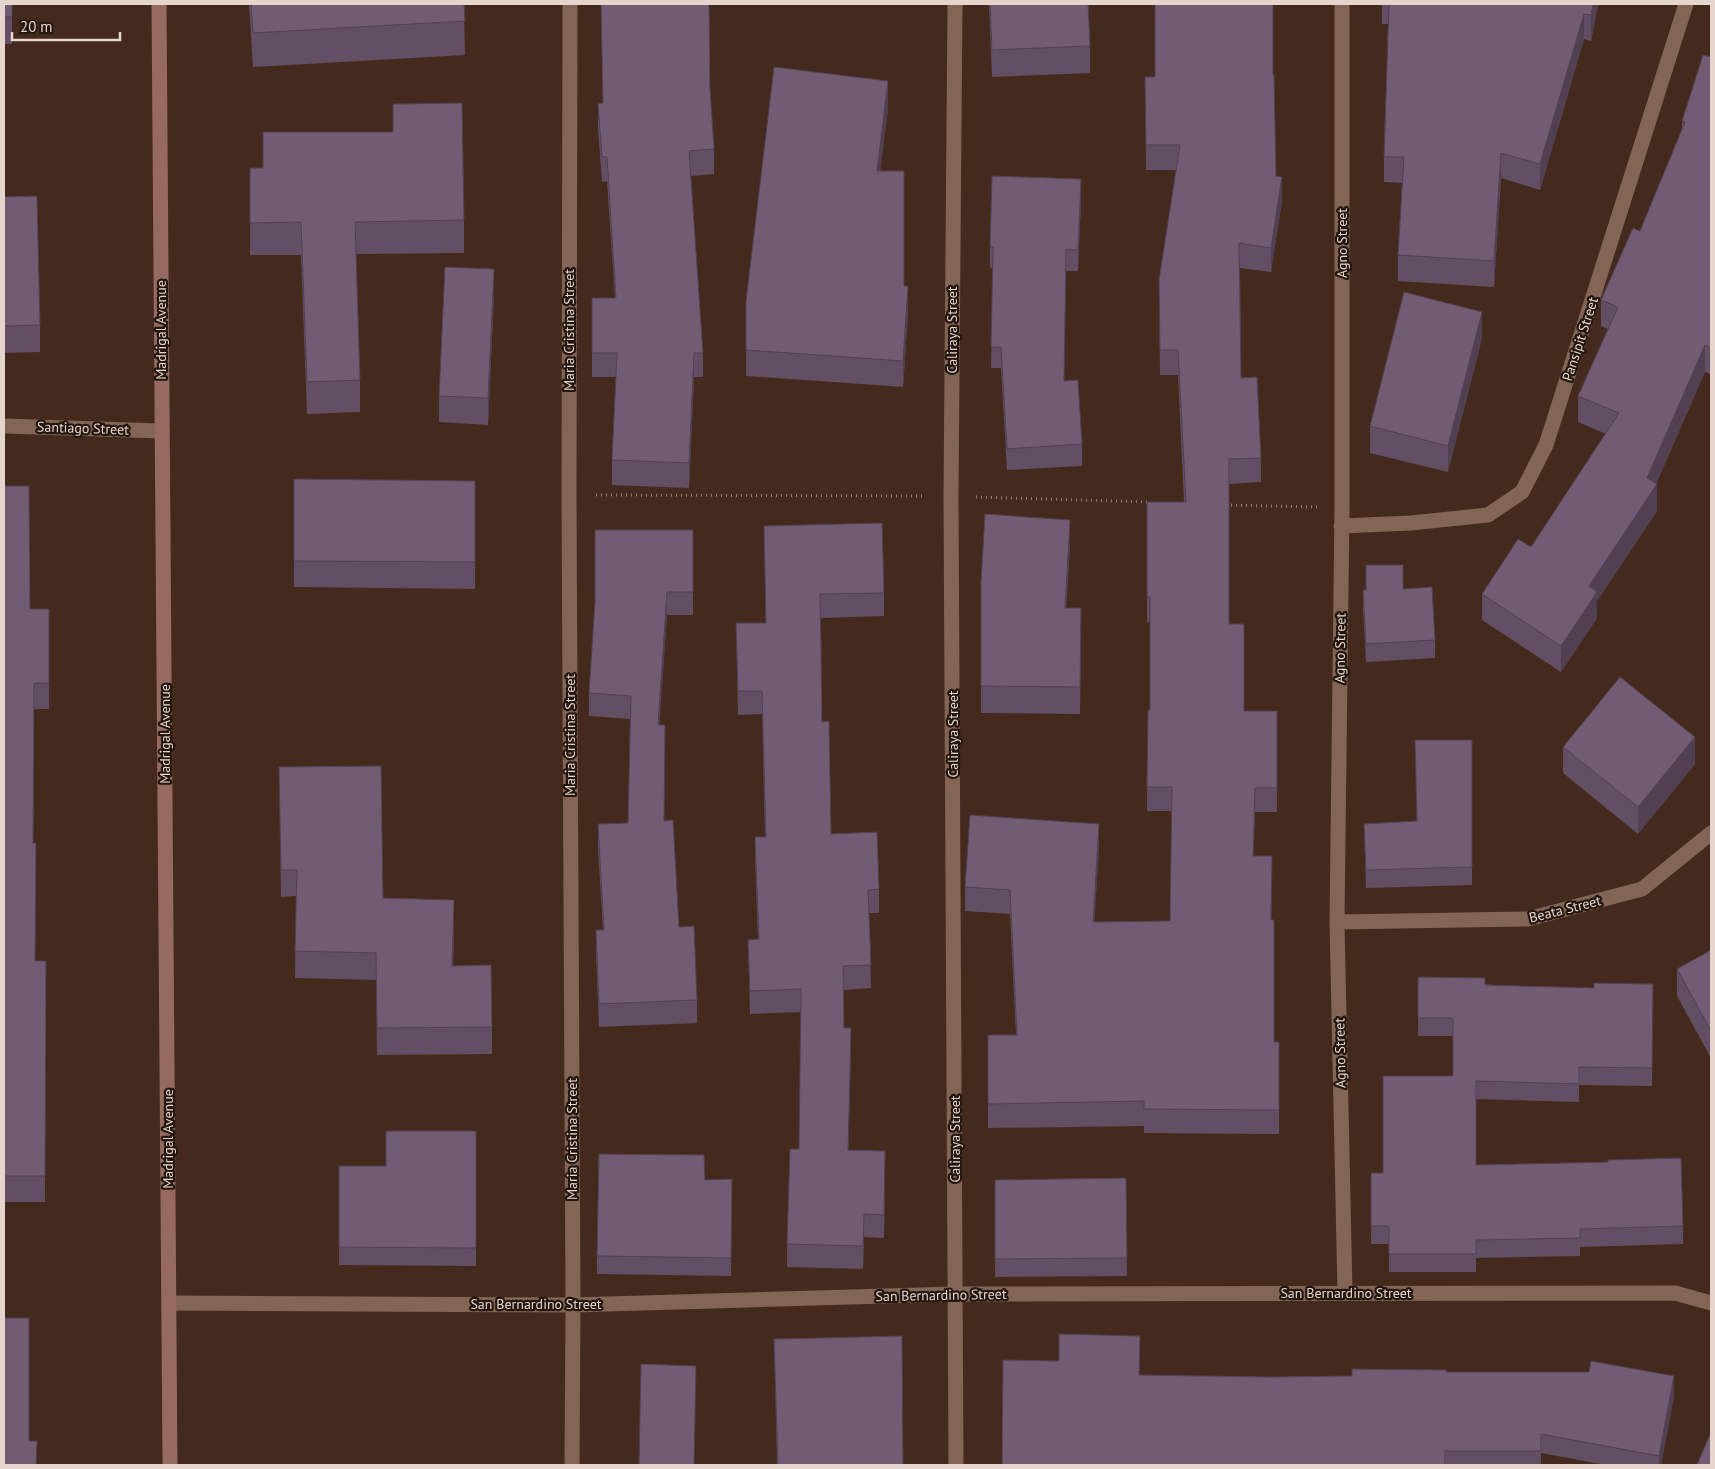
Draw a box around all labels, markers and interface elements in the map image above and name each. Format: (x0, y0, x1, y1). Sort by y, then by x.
scale bar (12, 10, 120, 42)
text: 20 m (20, 17, 53, 36)
street label: Agno Street (1333, 208, 1351, 278)
street label: Maria Cristina Street (560, 269, 578, 391)
street label: Madrigal Avenue (152, 280, 170, 380)
street label: Caliraya Street (943, 286, 961, 374)
street label: Pansipit Street (1558, 295, 1602, 383)
street label: Santiago Street (37, 417, 130, 439)
street label: Agno Street (1330, 613, 1350, 683)
street label: Maria Cristina Street (561, 674, 579, 796)
street label: Madrigal Avenue (156, 684, 174, 784)
street label: Caliraya Street (944, 690, 962, 778)
street label: Beata Street (1527, 891, 1603, 927)
street label: Agno Street (1330, 1018, 1350, 1088)
street label: Maria Cristina Street (563, 1078, 581, 1200)
street label: Madrigal Avenue (159, 1089, 177, 1189)
street label: Caliraya Street (946, 1095, 964, 1183)
street label: San Bernardino Street (1280, 1284, 1412, 1302)
street label: San Bernardino Street (875, 1285, 1007, 1305)
street label: San Bernardino Street (470, 1295, 602, 1313)

